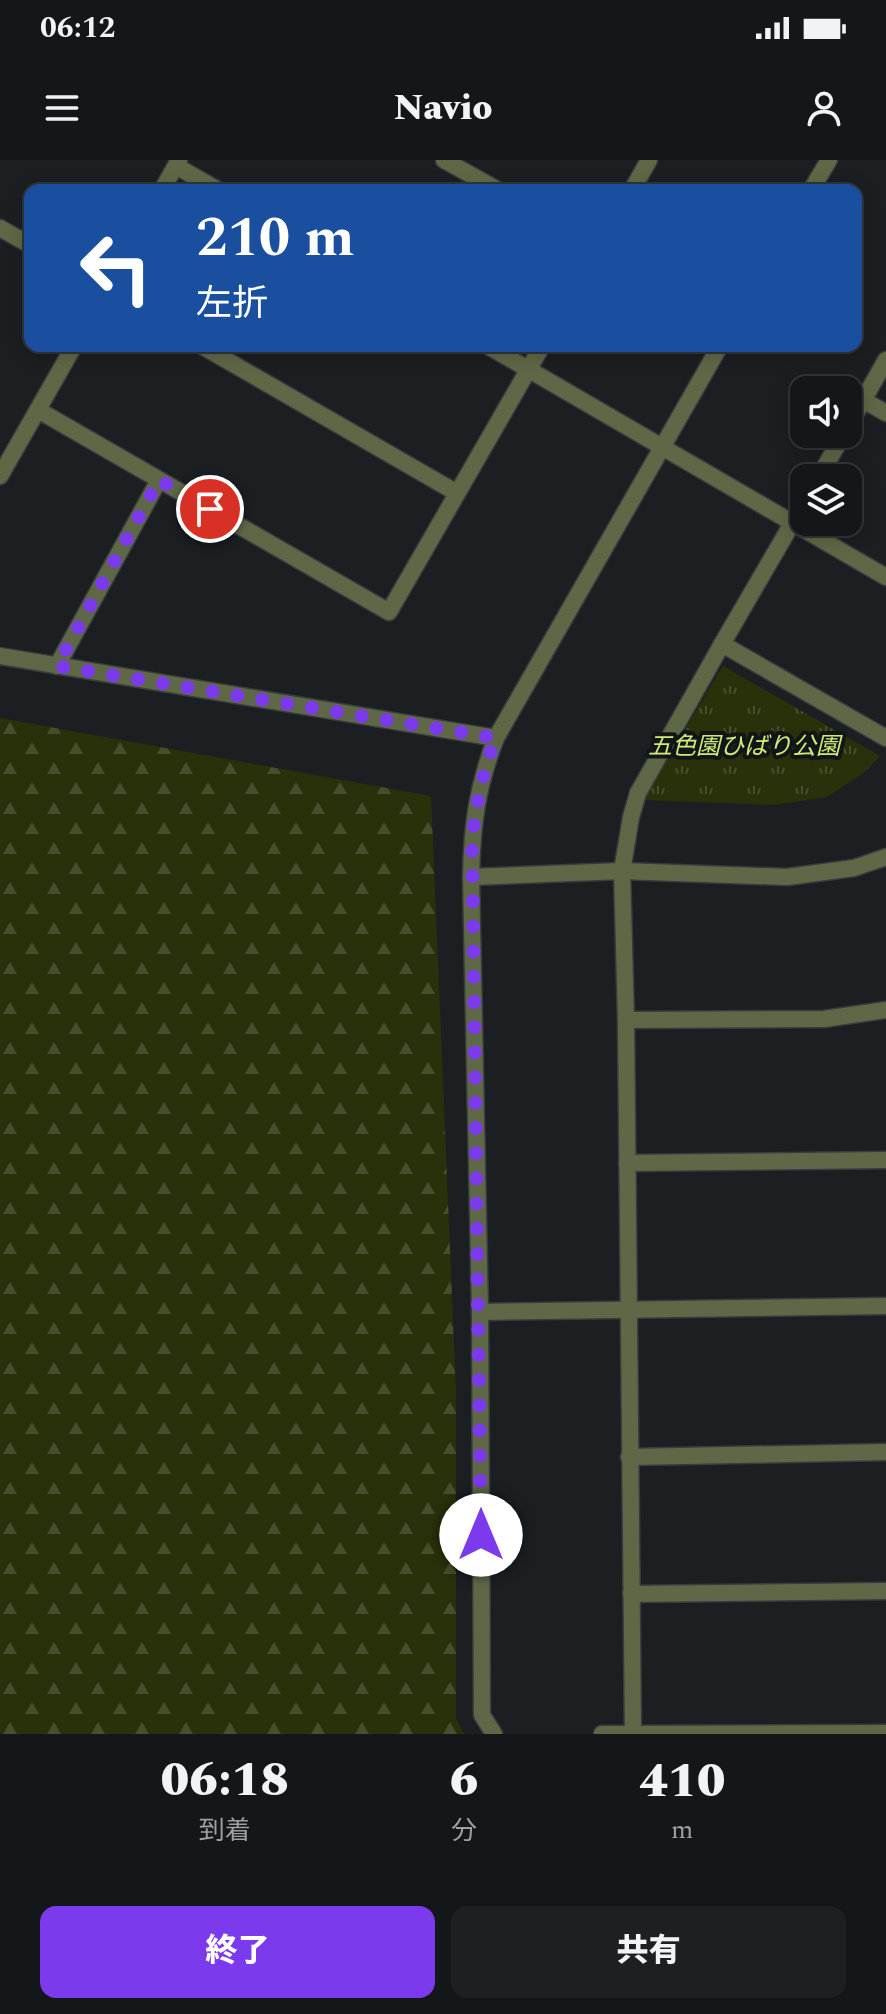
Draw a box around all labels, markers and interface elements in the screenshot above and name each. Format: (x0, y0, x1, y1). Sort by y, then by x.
text: 06:12 (40, 5, 115, 51)
text: Navio (394, 81, 492, 136)
icon: menu (40, 86, 84, 130)
icon: person (802, 86, 846, 130)
text: 210 m (196, 196, 355, 281)
icon: left (64, 216, 168, 320)
text: 左折 (196, 277, 268, 332)
map controls (790, 376, 862, 536)
button: sound (790, 376, 862, 448)
button: layers (790, 464, 862, 536)
pin (176, 475, 244, 543)
icon: arrive (188, 487, 232, 531)
park label: 五色園ひばり公園 (648, 729, 843, 765)
position arrow (439, 1493, 523, 1577)
text: 06:18 (161, 1744, 289, 1817)
text: 6 (450, 1744, 479, 1817)
text: 410 (639, 1745, 725, 1818)
text: m (671, 1810, 693, 1850)
text: 到着 (199, 1811, 251, 1851)
text: 分 (451, 1811, 477, 1851)
button: 終了 (40, 1906, 435, 1998)
button: 共有 (451, 1906, 846, 1998)

